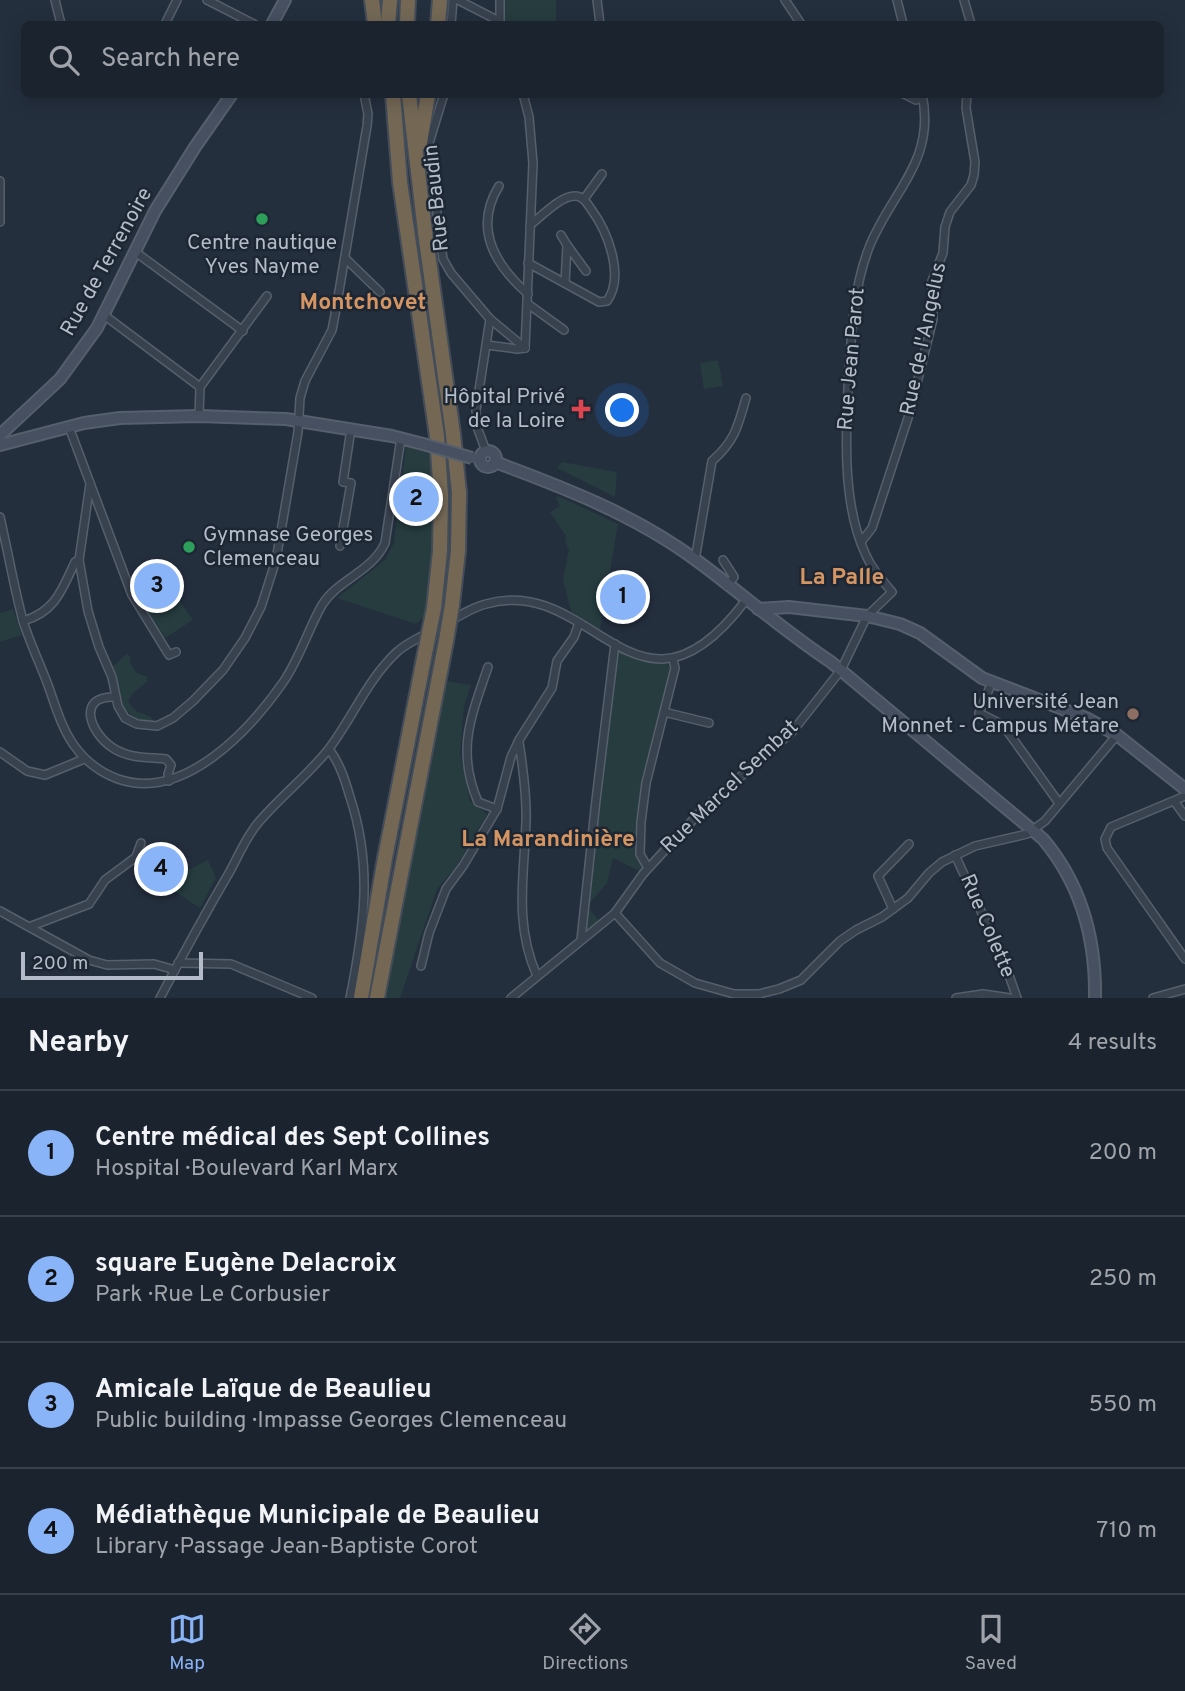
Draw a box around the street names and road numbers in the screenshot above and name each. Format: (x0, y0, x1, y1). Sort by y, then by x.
street label: Rue Baudin (418, 143, 456, 253)
street label: Rue de Terrenoire (55, 183, 159, 341)
street label: Rue de l'Angelus (895, 260, 953, 418)
street label: Rue Jean Parot (832, 286, 872, 432)
street label: Rue Marcel Sembat (655, 714, 805, 860)
street label: Rue Colette (953, 870, 1021, 982)

